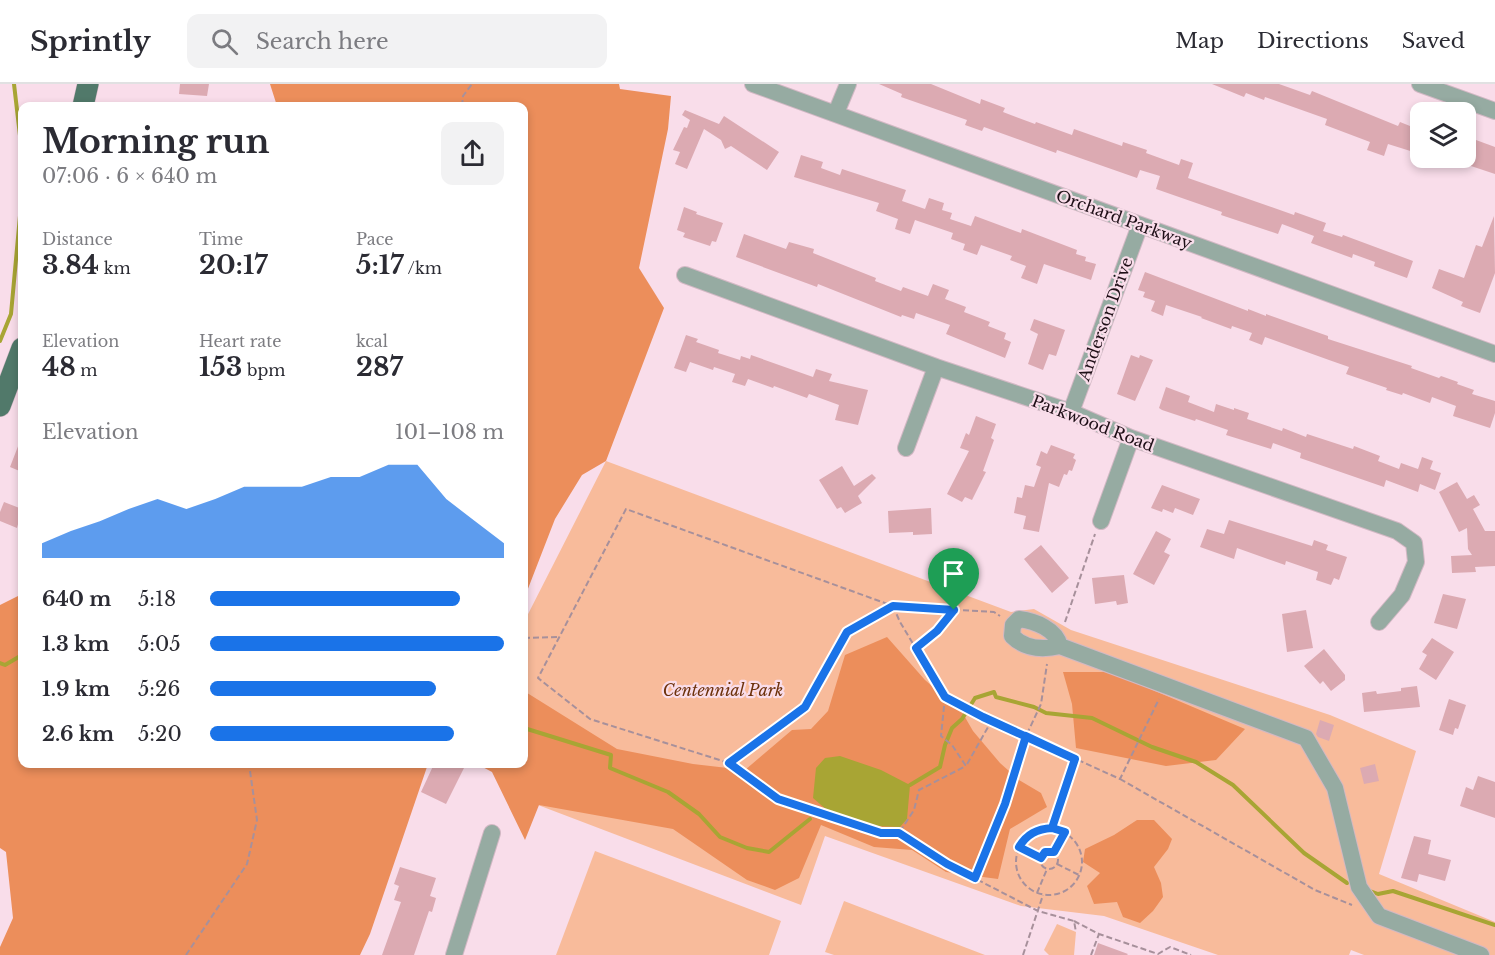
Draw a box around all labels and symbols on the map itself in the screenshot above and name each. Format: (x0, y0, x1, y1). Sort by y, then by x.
street label: Orchard Parkway (1053, 185, 1195, 253)
street label: Anderson Drive (1073, 254, 1137, 384)
street label: Parkwood Road (1029, 390, 1157, 456)
pin (928, 548, 979, 610)
park label: Centennial Park (663, 680, 783, 700)

